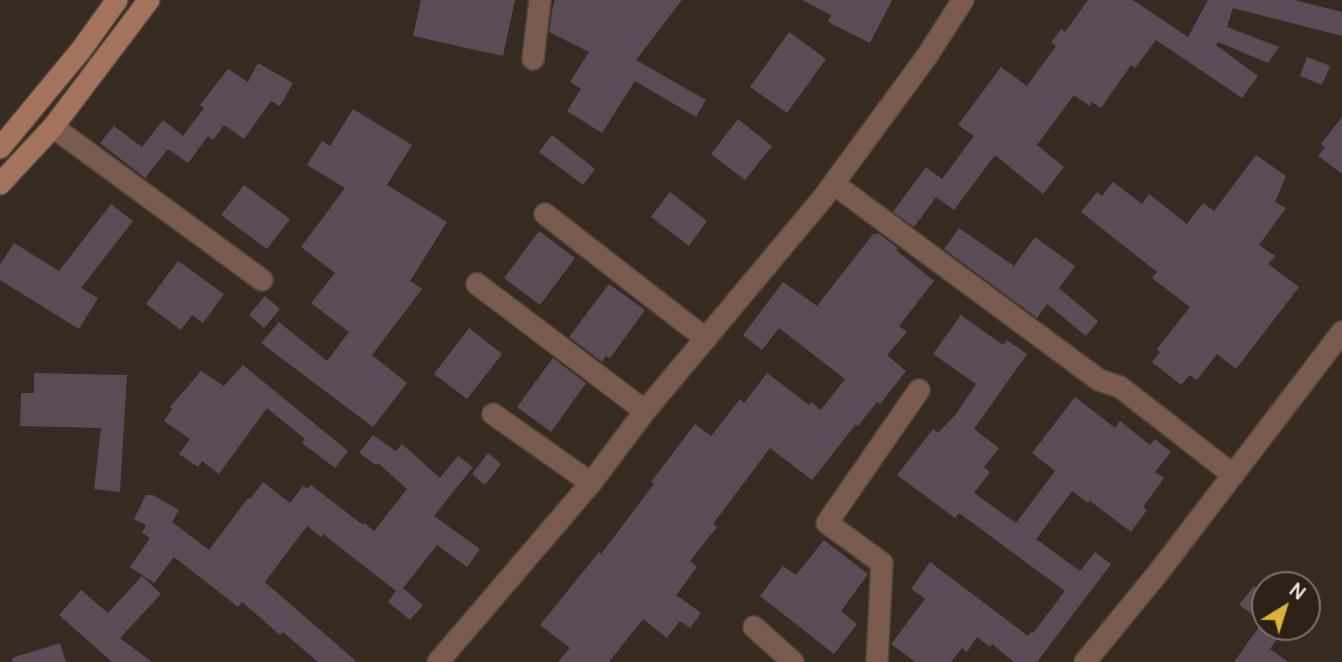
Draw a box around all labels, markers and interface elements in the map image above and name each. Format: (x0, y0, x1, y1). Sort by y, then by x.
north arrow (1251, 571, 1321, 641)
text: N (1284, 577, 1311, 605)

